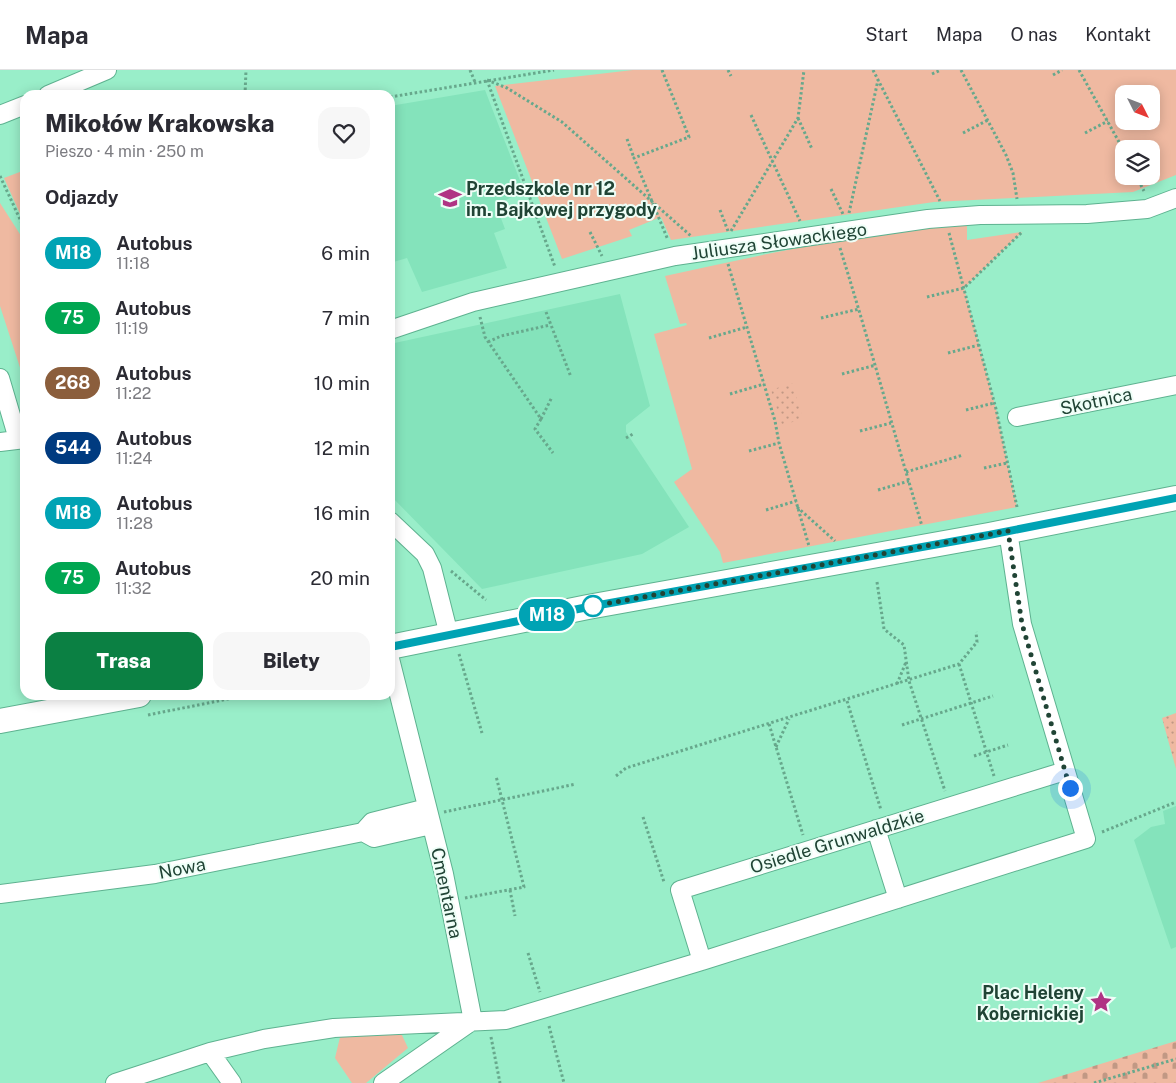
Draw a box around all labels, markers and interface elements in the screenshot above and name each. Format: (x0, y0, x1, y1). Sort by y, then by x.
text: Mapa (25, 21, 89, 49)
text: Start (866, 24, 908, 45)
text: Mapa (936, 24, 982, 45)
text: O nas (1010, 24, 1057, 45)
text: Kontakt (1085, 24, 1151, 45)
north arrow (1115, 85, 1160, 130)
map controls (1115, 85, 1160, 185)
button: heart (318, 107, 370, 159)
text: Mikołów Krakowska (45, 109, 274, 137)
button: layers (1115, 140, 1160, 185)
text: Pieszo · 4 min · 250 m (45, 142, 204, 161)
place label: Przedszkole nr 12 im. Bajkowej przygody (466, 178, 657, 220)
school or university icon: Przedszkole nr 12 im. Bajkowej przygody (437, 185, 463, 211)
text: Odjazdy (45, 186, 119, 208)
street label: Juliusza Słowackiego (690, 218, 868, 264)
text: Autobus (116, 232, 193, 254)
text: M18 (55, 242, 91, 263)
text: 6 min (321, 242, 370, 264)
text: 11:18 (116, 254, 150, 273)
text: Autobus (115, 297, 191, 319)
text: 75 (61, 307, 84, 328)
text: 7 min (322, 307, 370, 329)
text: 11:19 (115, 319, 148, 338)
text: Autobus (115, 362, 192, 384)
text: 268 (55, 372, 90, 393)
text: 10 min (314, 372, 370, 394)
street label: Skotnica (1058, 383, 1134, 419)
text: 11:22 (115, 384, 151, 403)
text: Autobus (116, 427, 192, 449)
text: 544 (55, 437, 91, 458)
text: 12 min (314, 437, 370, 459)
text: 11:24 (116, 449, 152, 468)
text: Autobus (116, 492, 193, 514)
text: M18 (55, 502, 91, 523)
text: 16 min (314, 502, 370, 524)
text: 11:28 (116, 514, 153, 533)
text: Autobus (115, 557, 191, 579)
text: 75 (61, 567, 84, 588)
text: 20 min (310, 567, 370, 589)
text: 11:32 (115, 579, 151, 598)
unlabelled marker (582, 595, 604, 617)
line badge: M18 (518, 599, 576, 631)
text: M18 (529, 604, 565, 625)
button: Trasa (45, 632, 203, 690)
button: Bilety (213, 632, 370, 690)
your location (1058, 776, 1083, 801)
street label: Osiedle Grunwaldzkie (747, 804, 927, 878)
street label: Cmentarna (427, 846, 467, 940)
street label: Nowa (157, 853, 207, 883)
place label: Plac Heleny Kobernickiej (976, 982, 1084, 1024)
place icon: Plac Heleny Kobernickiej (1088, 989, 1114, 1015)

